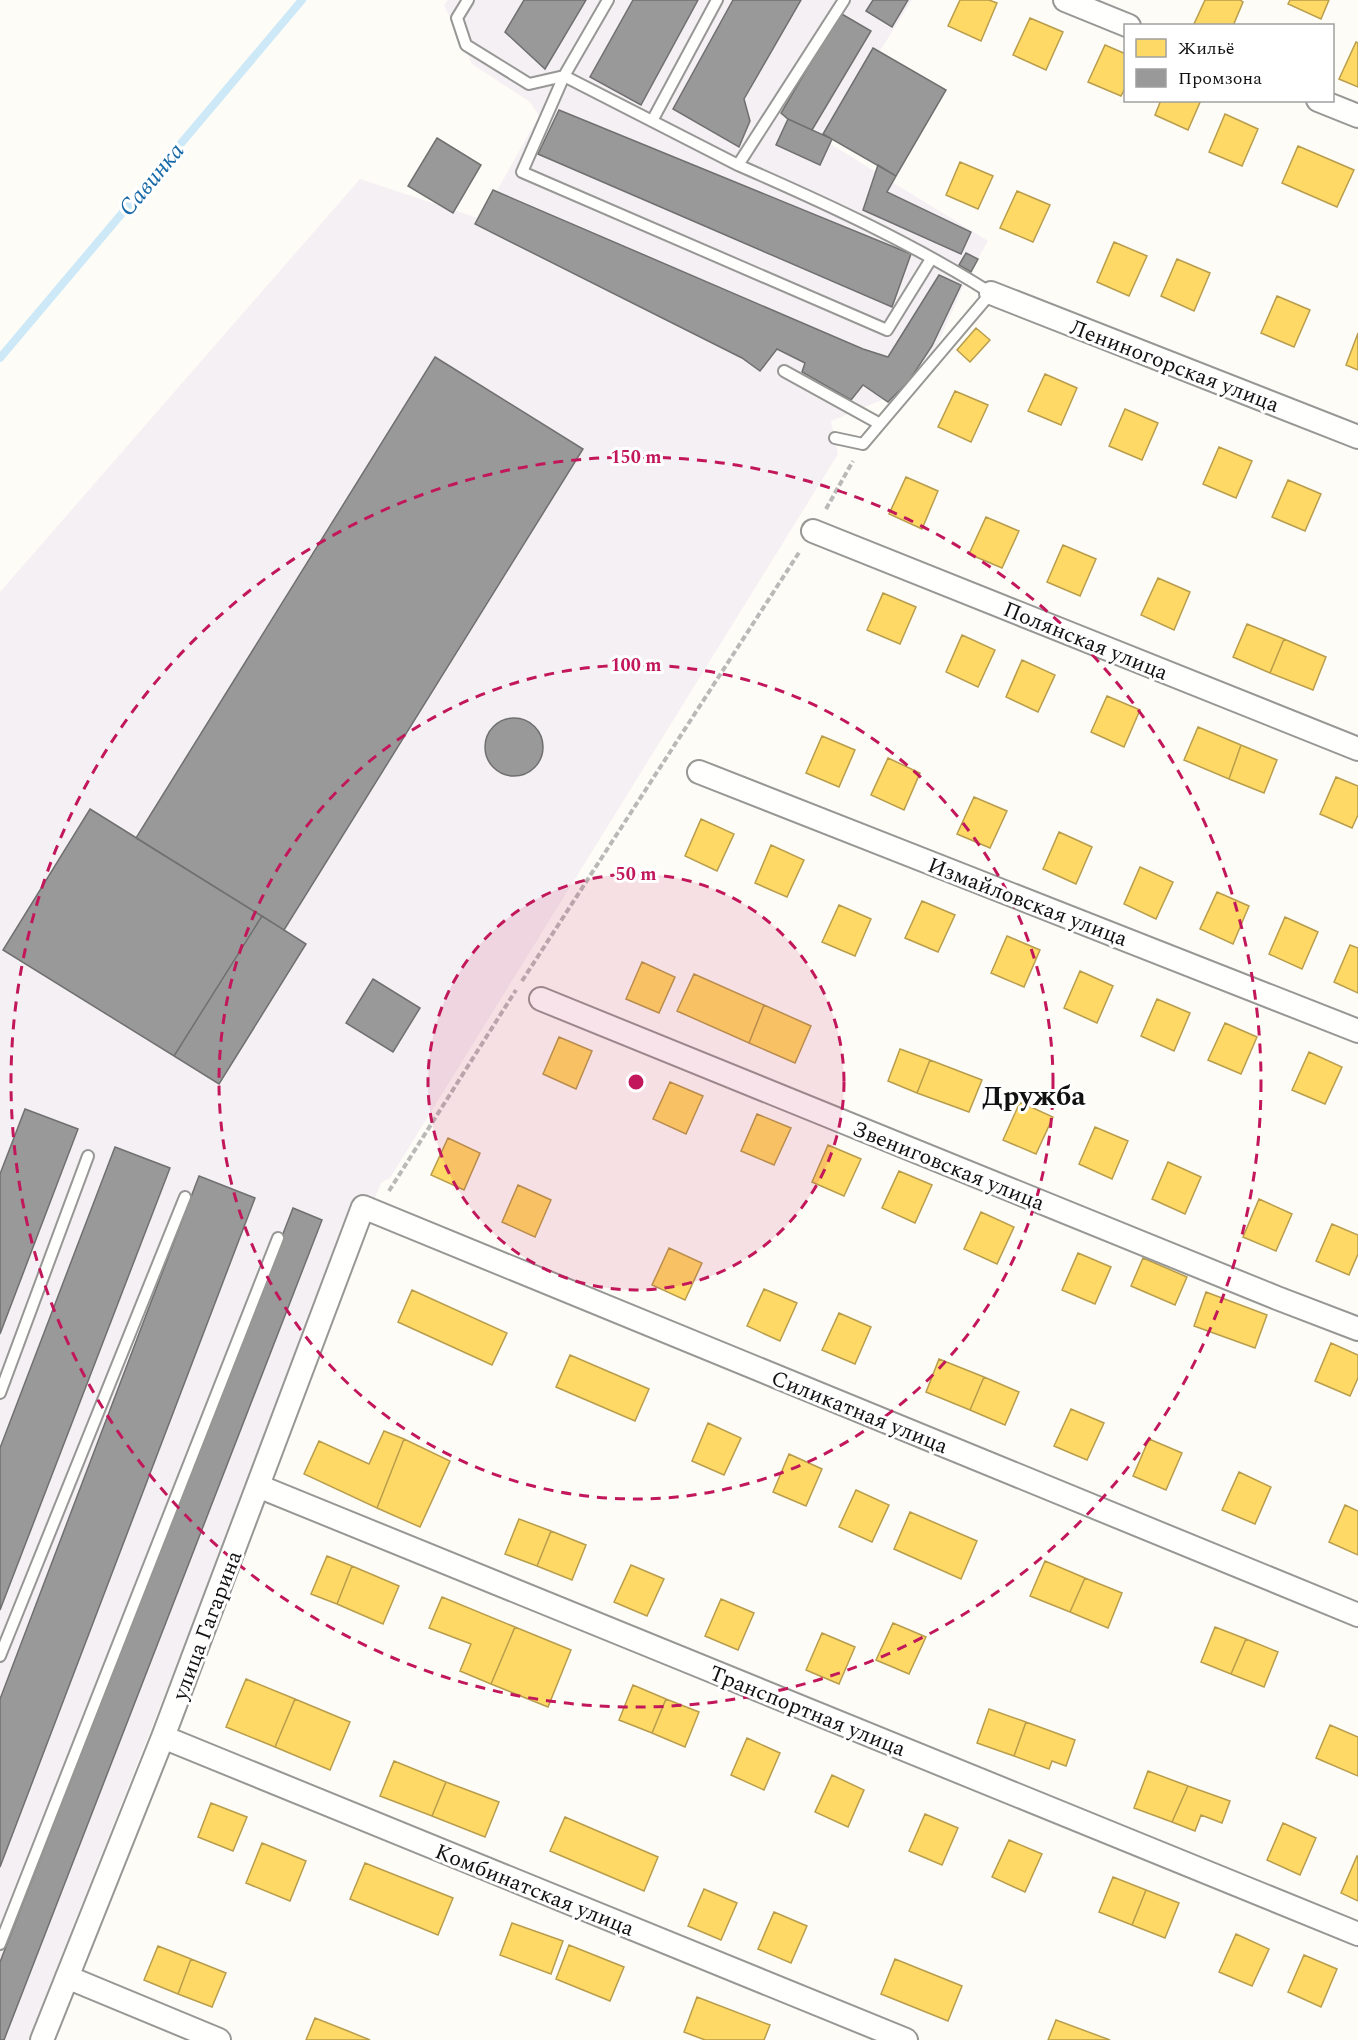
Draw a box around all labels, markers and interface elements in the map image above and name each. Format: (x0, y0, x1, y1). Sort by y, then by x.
legend (1124, 24, 1334, 102)
text: Жильё (1178, 35, 1234, 62)
text: Промзона (1178, 65, 1262, 92)
water label: Савинка (110, 135, 193, 225)
street label: Лениногорская улица (1065, 311, 1284, 422)
text: 150 m (610, 444, 662, 471)
street label: Полянская улица (998, 593, 1173, 690)
text: 100 m (610, 652, 662, 679)
street label: Измайловская улица (923, 849, 1132, 956)
text: 50 m (616, 861, 656, 888)
centre of rings (626, 1072, 646, 1092)
district label: Дружба (982, 1075, 1086, 1118)
street label: Звениговская улица (847, 1113, 1050, 1220)
street label: Силикатная улица (766, 1362, 953, 1463)
street label: улица Гагарина (163, 1546, 251, 1706)
street label: Транспортная улица (704, 1657, 911, 1766)
street label: Комбинатская улица (430, 1835, 639, 1946)

